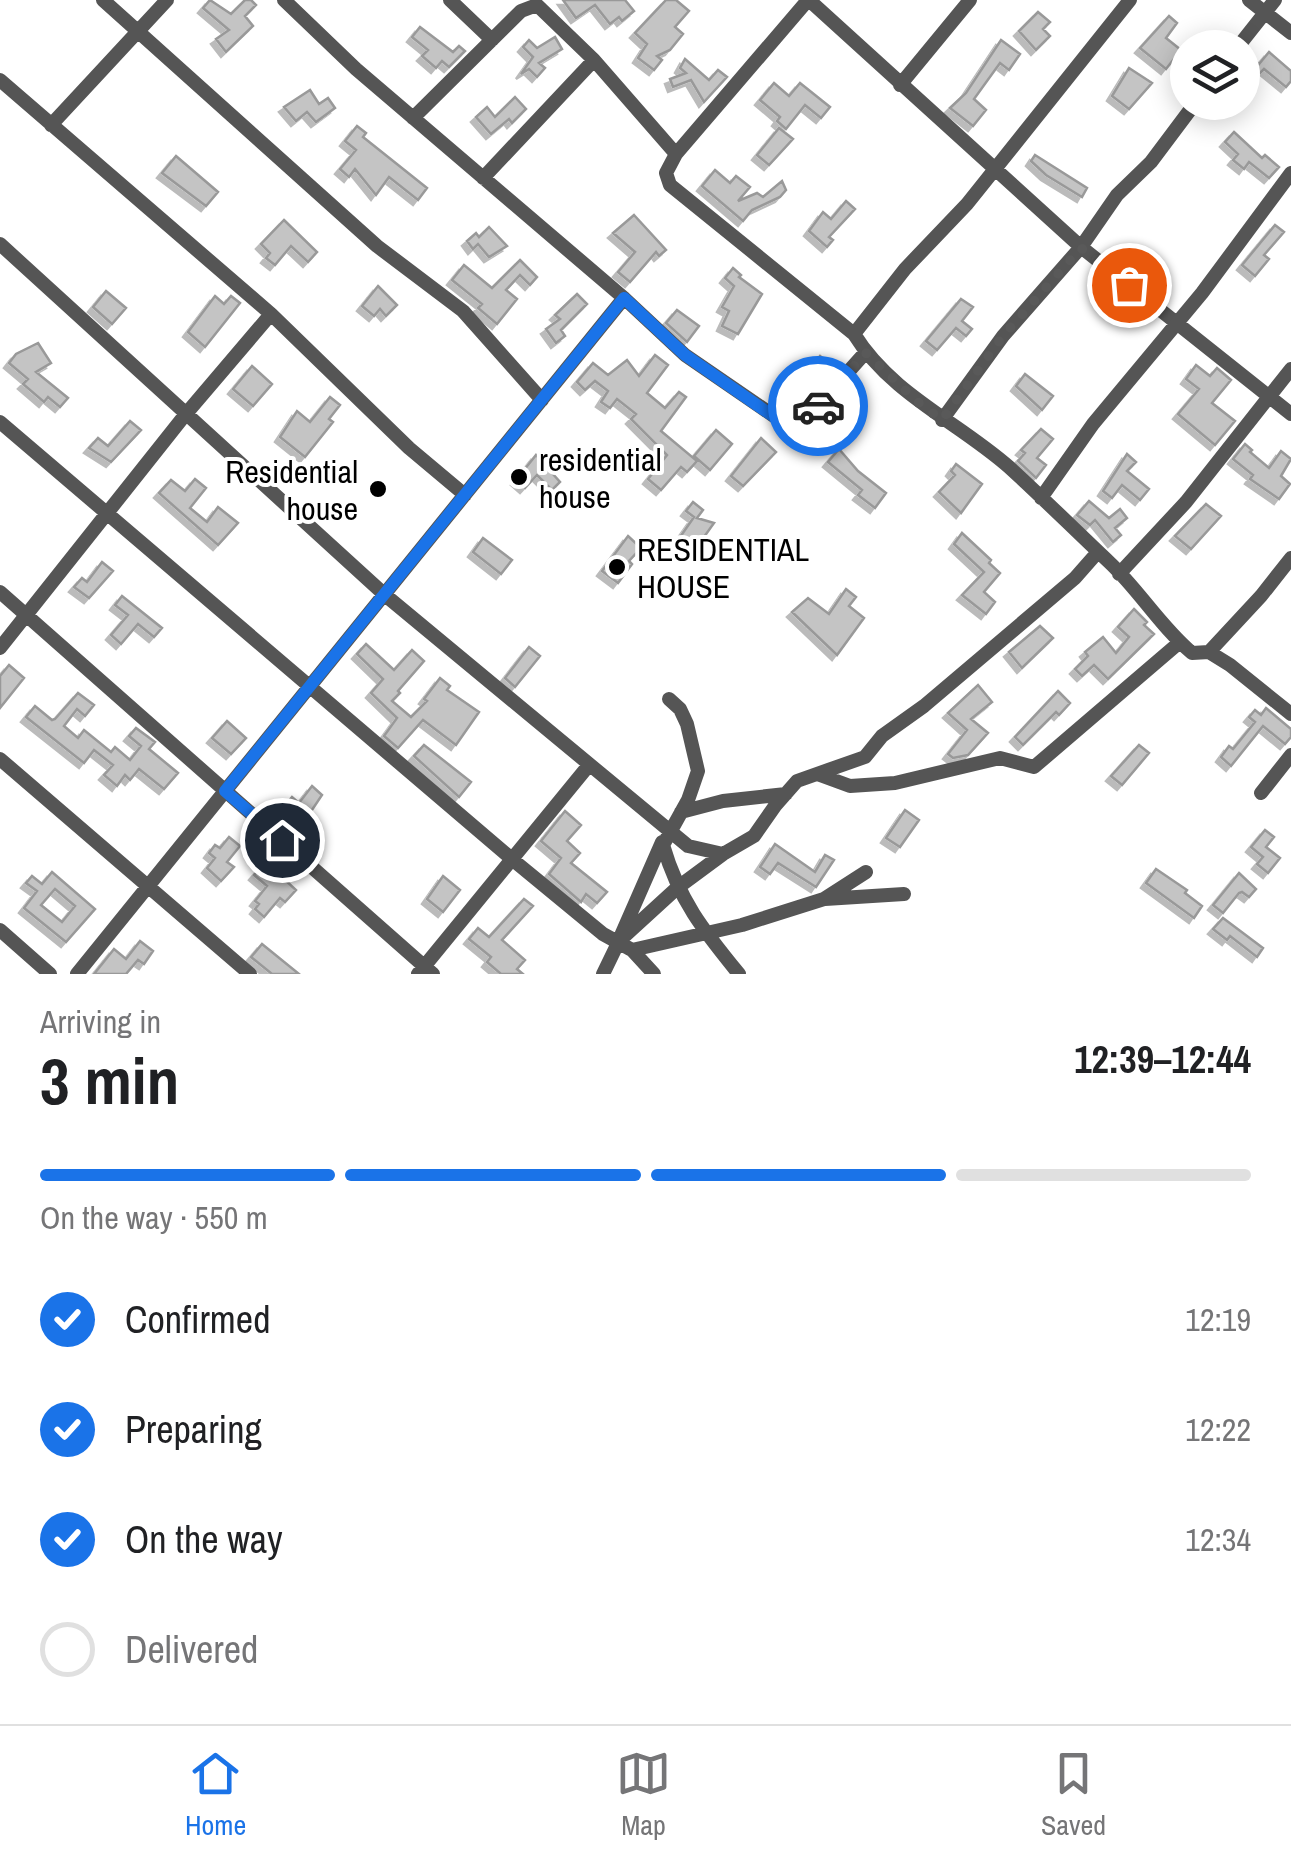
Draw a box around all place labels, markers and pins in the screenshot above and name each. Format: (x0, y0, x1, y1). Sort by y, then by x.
pin (1087, 243, 1172, 328)
place label: residential house (539, 438, 662, 518)
place label: Residential house (225, 450, 358, 530)
marker: residential house (508, 466, 530, 488)
marker: Residential house (367, 478, 389, 500)
place label: RESIDENTIAL HOUSE (637, 528, 809, 608)
marker: RESIDENTIAL HOUSE (606, 556, 628, 578)
pin (240, 798, 325, 883)

